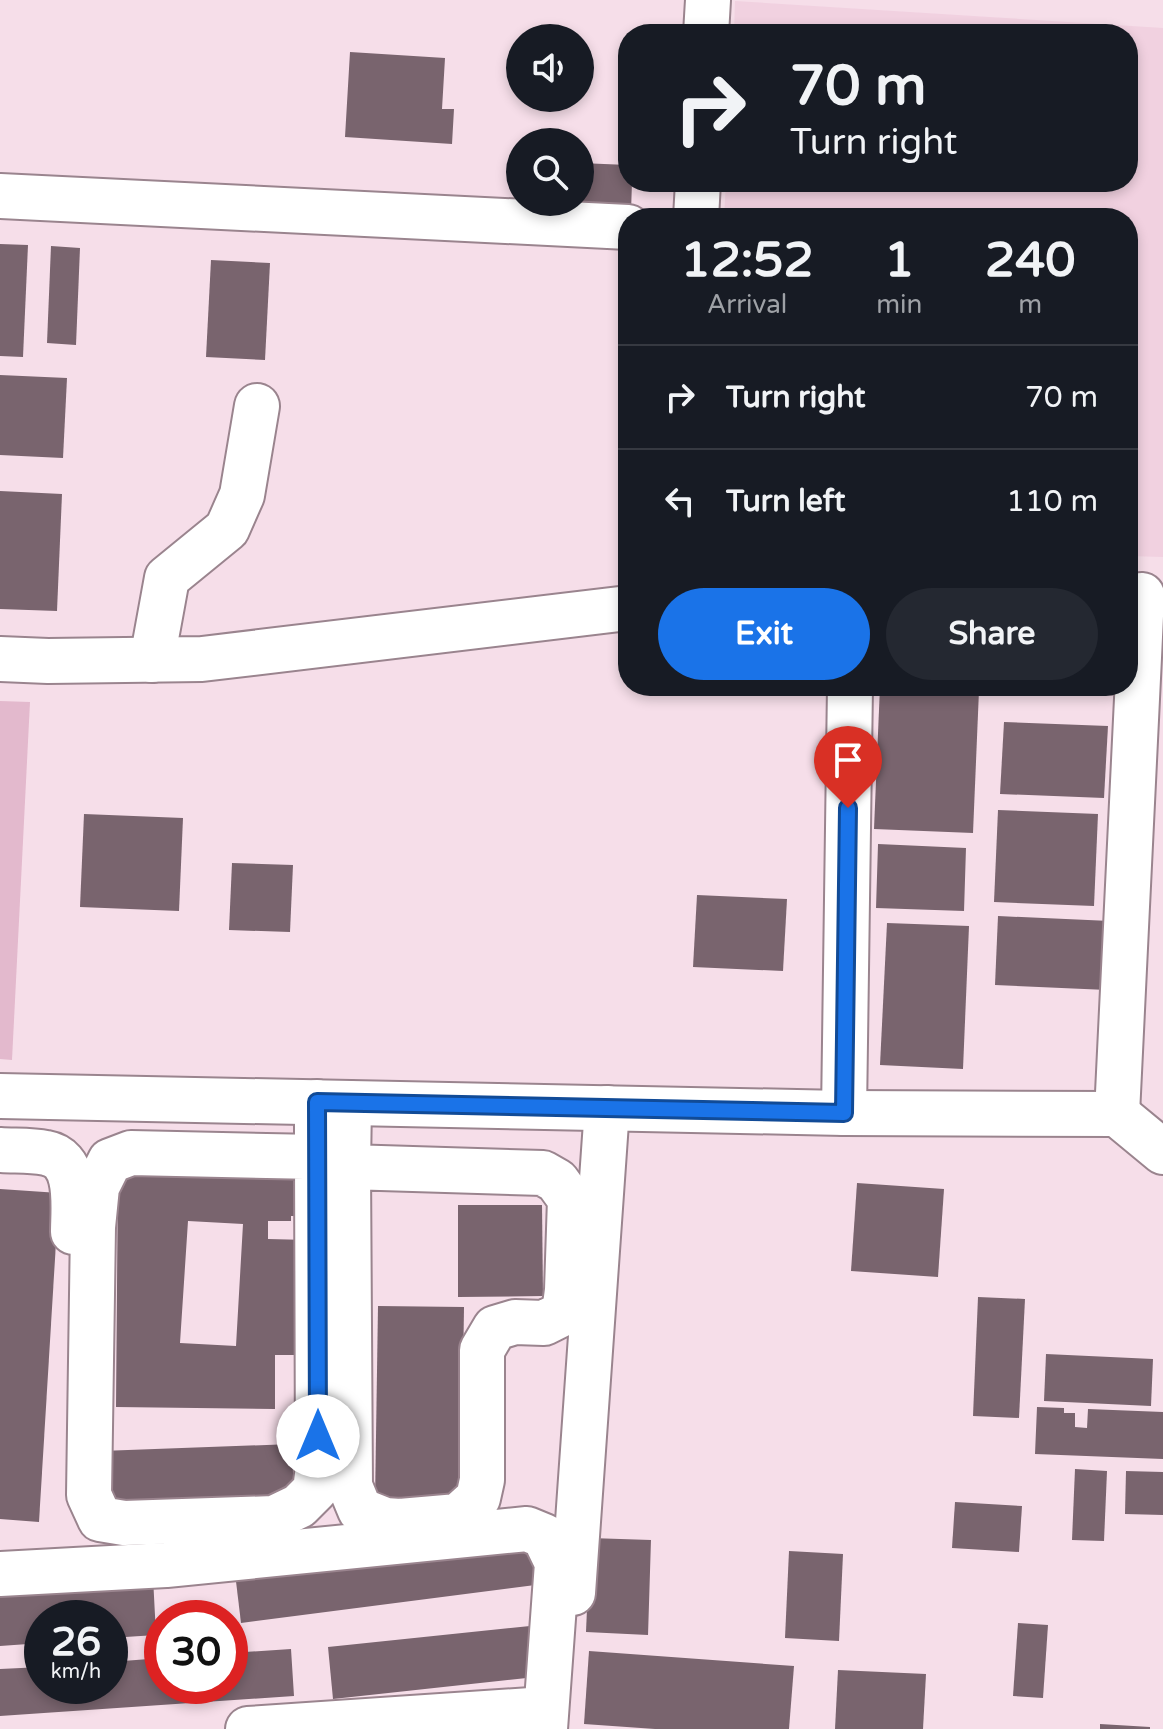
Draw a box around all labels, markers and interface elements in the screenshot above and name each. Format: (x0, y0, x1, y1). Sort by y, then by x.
map controls (506, 24, 594, 216)
button: sound (506, 24, 594, 112)
text: 70 m (790, 53, 926, 120)
icon: right (658, 56, 762, 160)
text: Turn right (790, 121, 957, 164)
button: search (506, 128, 594, 216)
text: 12:52 (681, 232, 814, 290)
text: 1 (884, 232, 914, 290)
text: 240 (985, 232, 1075, 290)
text: Arrival (707, 289, 787, 320)
text: min (876, 289, 922, 320)
text: m (1018, 289, 1042, 320)
icon: right (658, 375, 702, 419)
text: Turn right (726, 379, 866, 416)
text: 70 m (1025, 379, 1098, 416)
icon: left (658, 479, 702, 523)
text: Turn left (726, 483, 845, 520)
text: 110 m (1006, 483, 1098, 520)
button: Exit (658, 588, 870, 680)
button: Share (886, 588, 1098, 680)
pin (814, 726, 882, 808)
icon: arrive (826, 738, 870, 782)
position arrow (276, 1394, 360, 1478)
speed limit sign: 30 (144, 1600, 248, 1704)
text: 26 (51, 1618, 101, 1666)
text: km/h (51, 1660, 101, 1684)

